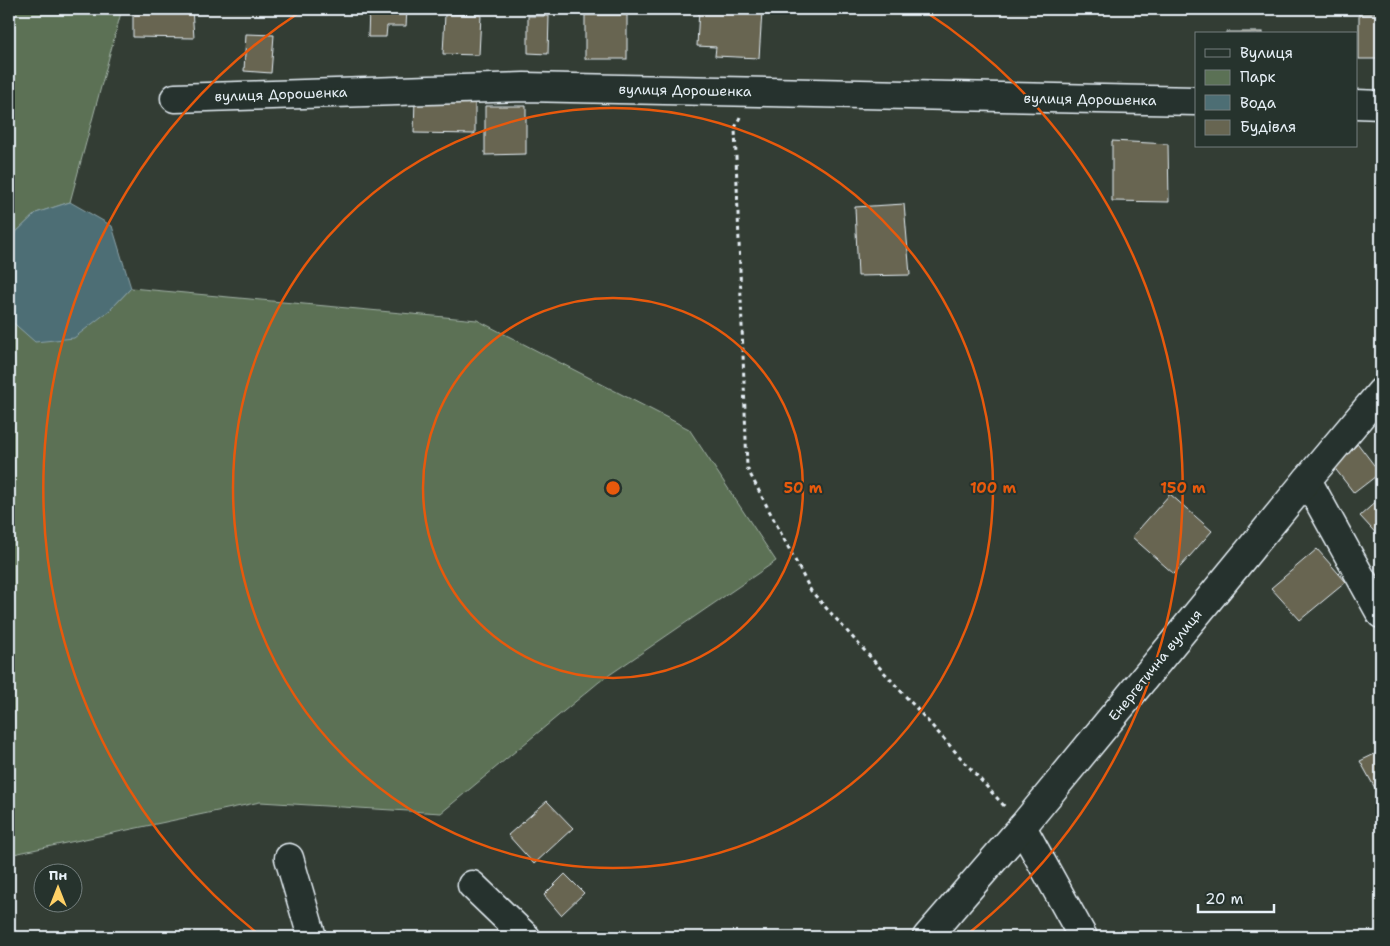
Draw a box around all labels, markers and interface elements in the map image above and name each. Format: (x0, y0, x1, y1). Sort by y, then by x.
legend (1195, 32, 1358, 148)
text: Вулиця (1240, 43, 1293, 63)
text: Парк (1240, 67, 1276, 87)
street label: вулиця Дорошенка (618, 80, 752, 100)
street label: вулиця Дорошенка (214, 83, 348, 105)
street label: вулиця Дорошенка (1023, 89, 1157, 109)
text: Вода (1240, 93, 1277, 113)
text: Будівля (1240, 117, 1296, 137)
text: 50 m (784, 478, 823, 498)
text: 100 m (970, 478, 1016, 498)
text: 150 m (1160, 478, 1206, 498)
centre of rings (604, 479, 622, 497)
street label: Енергетична вулиця (1104, 605, 1206, 725)
north arrow (32, 864, 82, 914)
text: Пн (49, 866, 67, 884)
scale bar (1198, 881, 1274, 913)
text: 20 m (1205, 889, 1244, 909)

